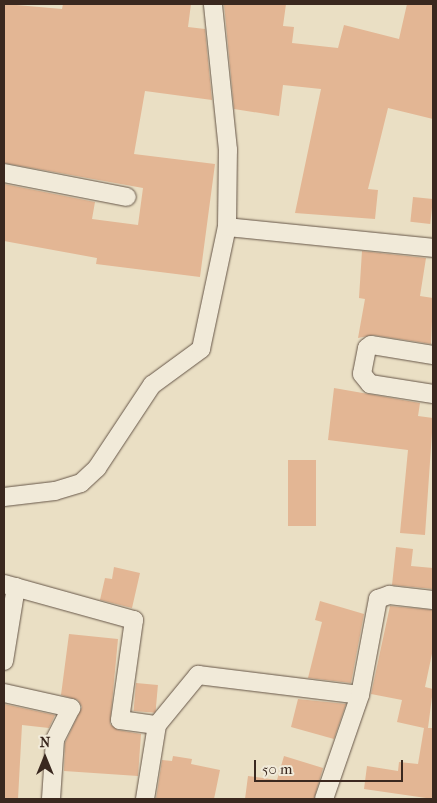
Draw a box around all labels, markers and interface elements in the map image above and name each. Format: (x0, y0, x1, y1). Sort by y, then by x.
north arrow (20, 733, 70, 783)
text: N (40, 734, 50, 751)
scale bar (257, 750, 406, 782)
text: 50 m (262, 760, 292, 778)

